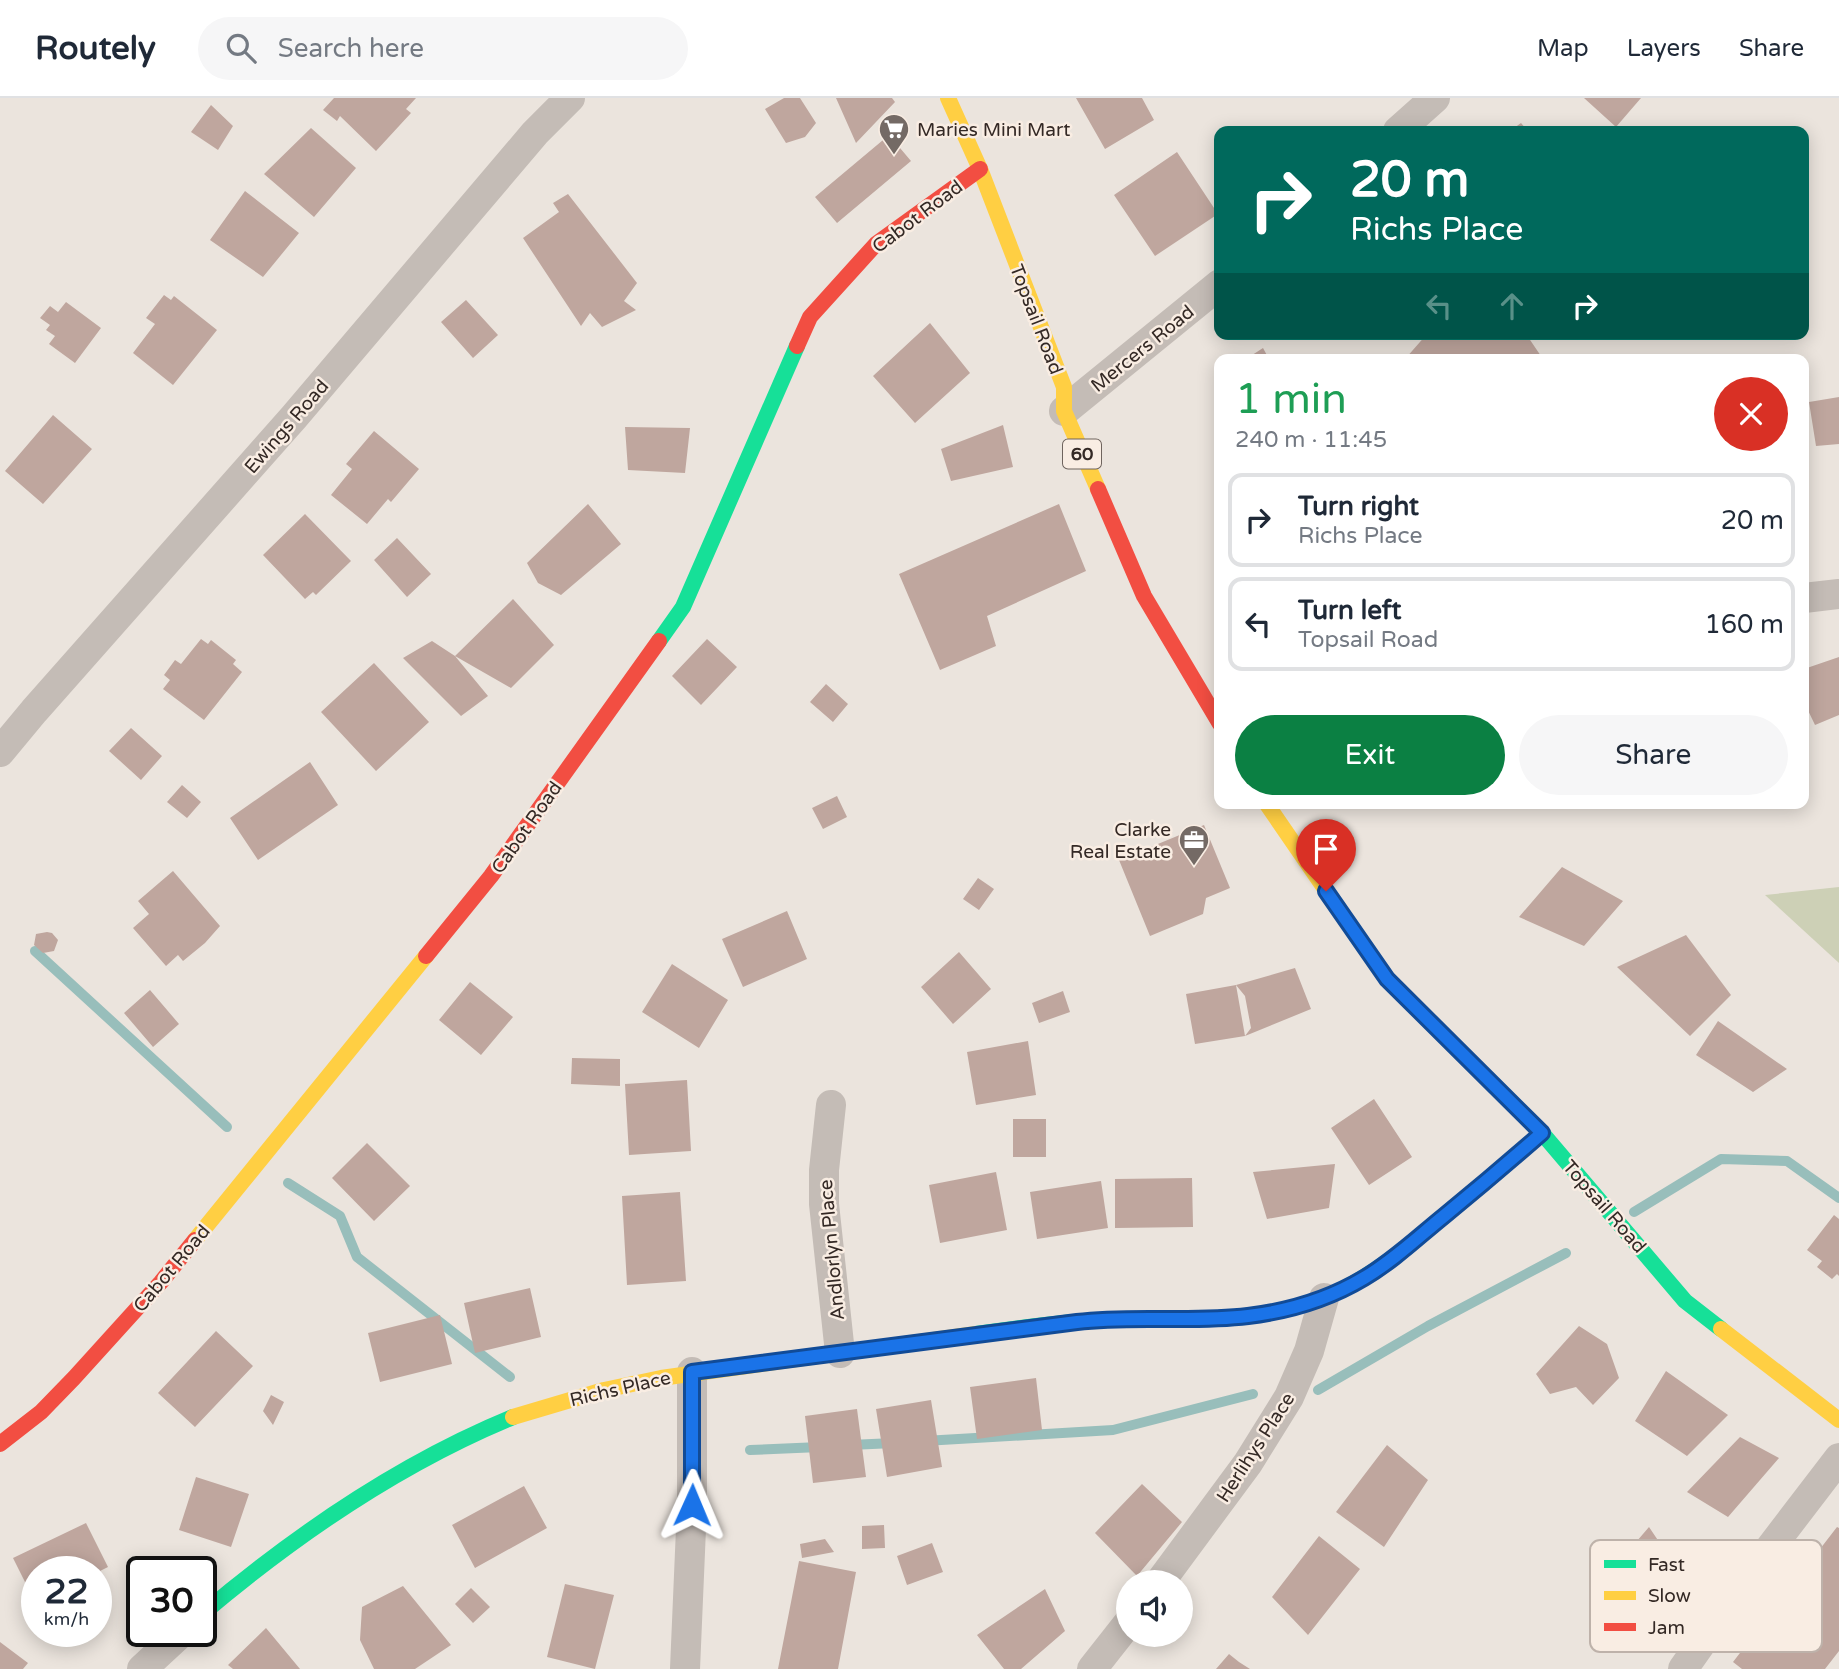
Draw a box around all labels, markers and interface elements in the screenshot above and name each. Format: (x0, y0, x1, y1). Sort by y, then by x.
search box (198, 17, 688, 80)
text: Routely (35, 29, 156, 68)
icon: search (222, 29, 260, 67)
text: Search here (278, 33, 424, 64)
text: Map (1537, 34, 1589, 63)
text: Layers (1627, 34, 1701, 63)
text: Share (1739, 34, 1804, 63)
supermarket icon: Maries Mini Mart (877, 112, 911, 156)
place label: Maries Mini Mart (917, 119, 1071, 141)
text: 20 m (1350, 151, 1469, 210)
icon: right (1235, 154, 1326, 245)
street label: Cabot Road (868, 176, 967, 258)
text: Richs Place (1350, 211, 1523, 249)
street label: Topsail Road (1005, 261, 1067, 377)
icon: left (1420, 287, 1458, 325)
icon: ahead (1493, 287, 1531, 325)
icon: right (1566, 287, 1604, 325)
street label: Mercers Road (1087, 301, 1198, 397)
text: 1 min (1235, 374, 1347, 425)
street label: Ewings Road (240, 375, 333, 478)
button: close (1714, 377, 1788, 451)
text: 240 m · 11:45 (1235, 426, 1387, 454)
road number: 60 (1063, 440, 1101, 468)
text: Turn right (1298, 491, 1419, 522)
icon: right (1239, 501, 1277, 539)
text: 20 m (1721, 505, 1784, 536)
text: Richs Place (1298, 522, 1423, 550)
text: Turn left (1298, 595, 1401, 626)
icon: left (1239, 605, 1277, 643)
text: 160 m (1704, 609, 1784, 640)
text: Topsail Road (1298, 626, 1438, 654)
button: Exit (1235, 715, 1505, 795)
button: Share (1519, 715, 1788, 795)
street label: Cabot Road (487, 777, 567, 878)
place label: Clarke Real Estate (1070, 819, 1171, 863)
pin (1296, 819, 1356, 891)
office icon: Clarke Real Estate (1177, 823, 1211, 867)
icon: arrive (1307, 830, 1345, 868)
street label: Topsail Road (1558, 1156, 1651, 1258)
street label: Andlorlyn Place (815, 1178, 849, 1321)
street label: Cabot Road (129, 1220, 215, 1317)
street label: Richs Place (568, 1367, 673, 1411)
street label: Herlihys Place (1212, 1389, 1299, 1506)
position arrow (655, 1468, 729, 1542)
legend (1590, 1540, 1822, 1652)
text: Fast (1648, 1554, 1685, 1576)
speed limit sign: 30 (126, 1556, 217, 1647)
map controls (1116, 1570, 1193, 1647)
button: sound (1116, 1570, 1193, 1647)
text: 22 (45, 1571, 88, 1613)
text: Slow (1648, 1585, 1691, 1607)
text: km/h (44, 1608, 89, 1630)
text: Jam (1648, 1617, 1685, 1639)

